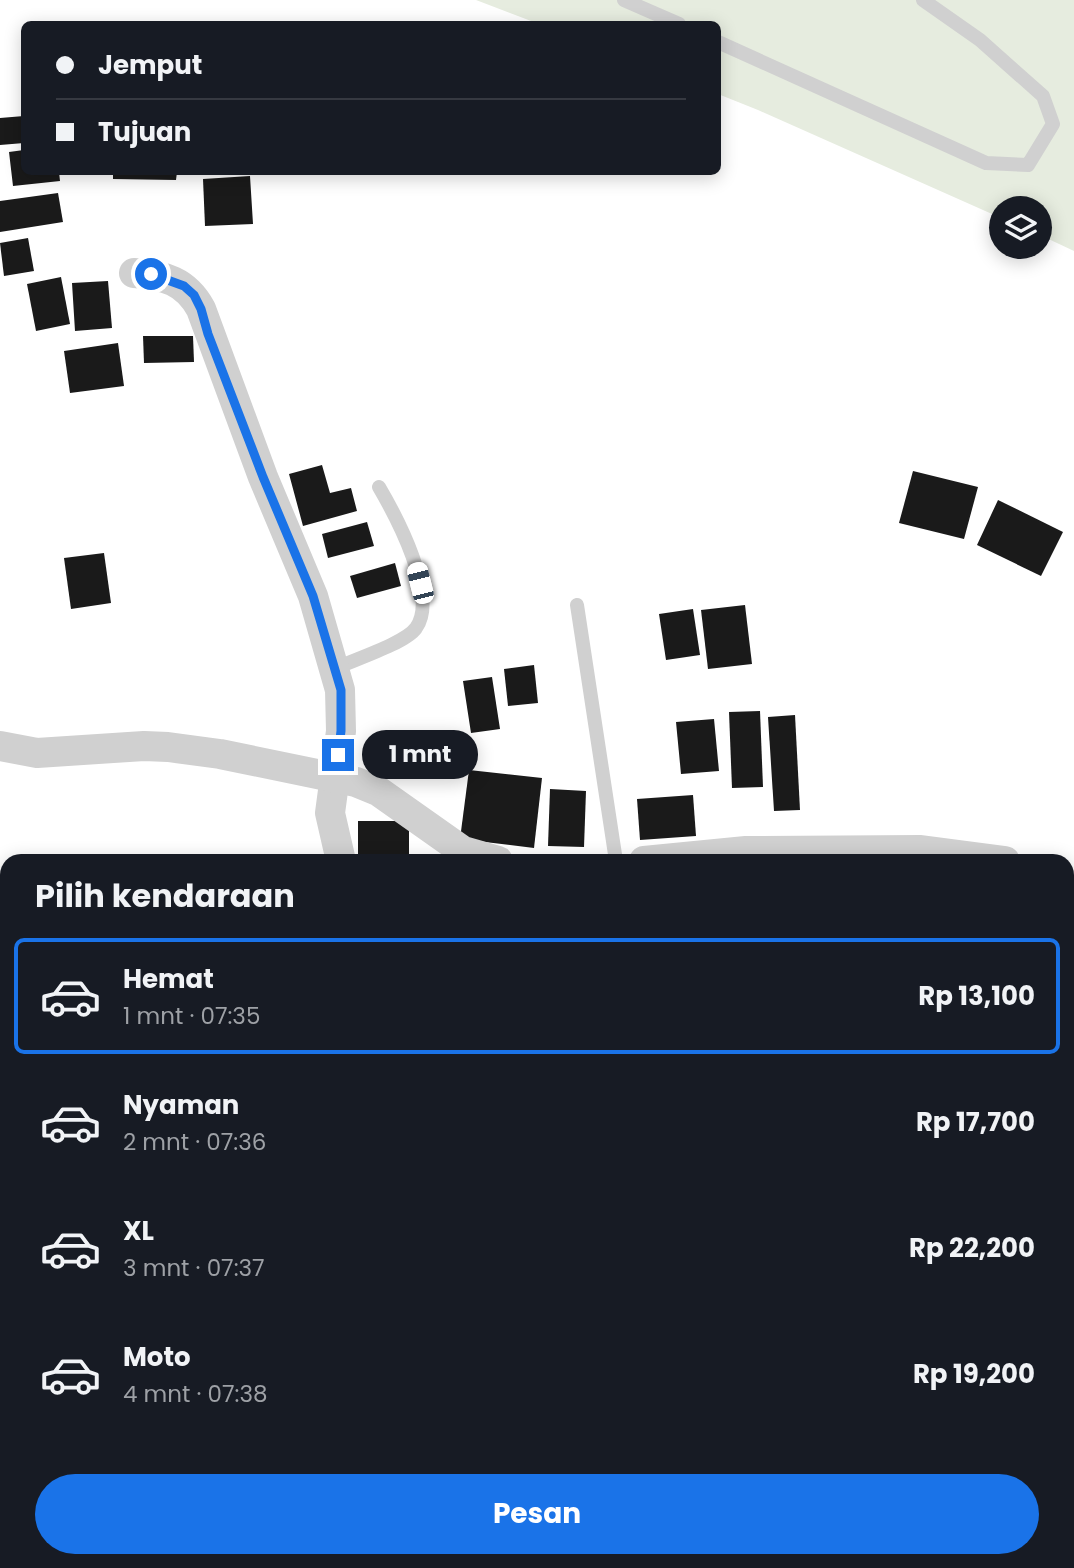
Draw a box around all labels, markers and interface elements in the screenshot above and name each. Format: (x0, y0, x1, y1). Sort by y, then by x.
text: Jemput (98, 47, 202, 83)
text: Tujuan (98, 114, 191, 150)
map controls (989, 196, 1052, 259)
button: layers (989, 196, 1052, 259)
route start (135, 258, 167, 290)
car (405, 560, 436, 606)
callout: 1 mnt (362, 730, 478, 780)
text: 1 mnt (389, 738, 451, 770)
route end (322, 739, 354, 771)
text: Pilih kendaraan (35, 873, 295, 918)
text: Hemat (123, 961, 214, 997)
icon: car (39, 965, 102, 1028)
text: Rp 13,100 (918, 978, 1035, 1014)
text: 1 mnt · 07:35 (123, 1000, 260, 1032)
text: Nyaman (123, 1087, 239, 1123)
icon: car (39, 1091, 102, 1154)
text: Rp 17,700 (916, 1104, 1035, 1140)
text: 2 mnt · 07:36 (123, 1126, 266, 1158)
text: XL (123, 1213, 154, 1249)
icon: car (39, 1217, 102, 1280)
text: Rp 22,200 (909, 1230, 1035, 1266)
text: 3 mnt · 07:37 (123, 1252, 265, 1284)
text: Moto (123, 1339, 191, 1375)
icon: car (39, 1343, 102, 1406)
text: Rp 19,200 (913, 1356, 1035, 1392)
text: 4 mnt · 07:38 (123, 1378, 268, 1410)
button: Pesan (35, 1474, 1039, 1554)

